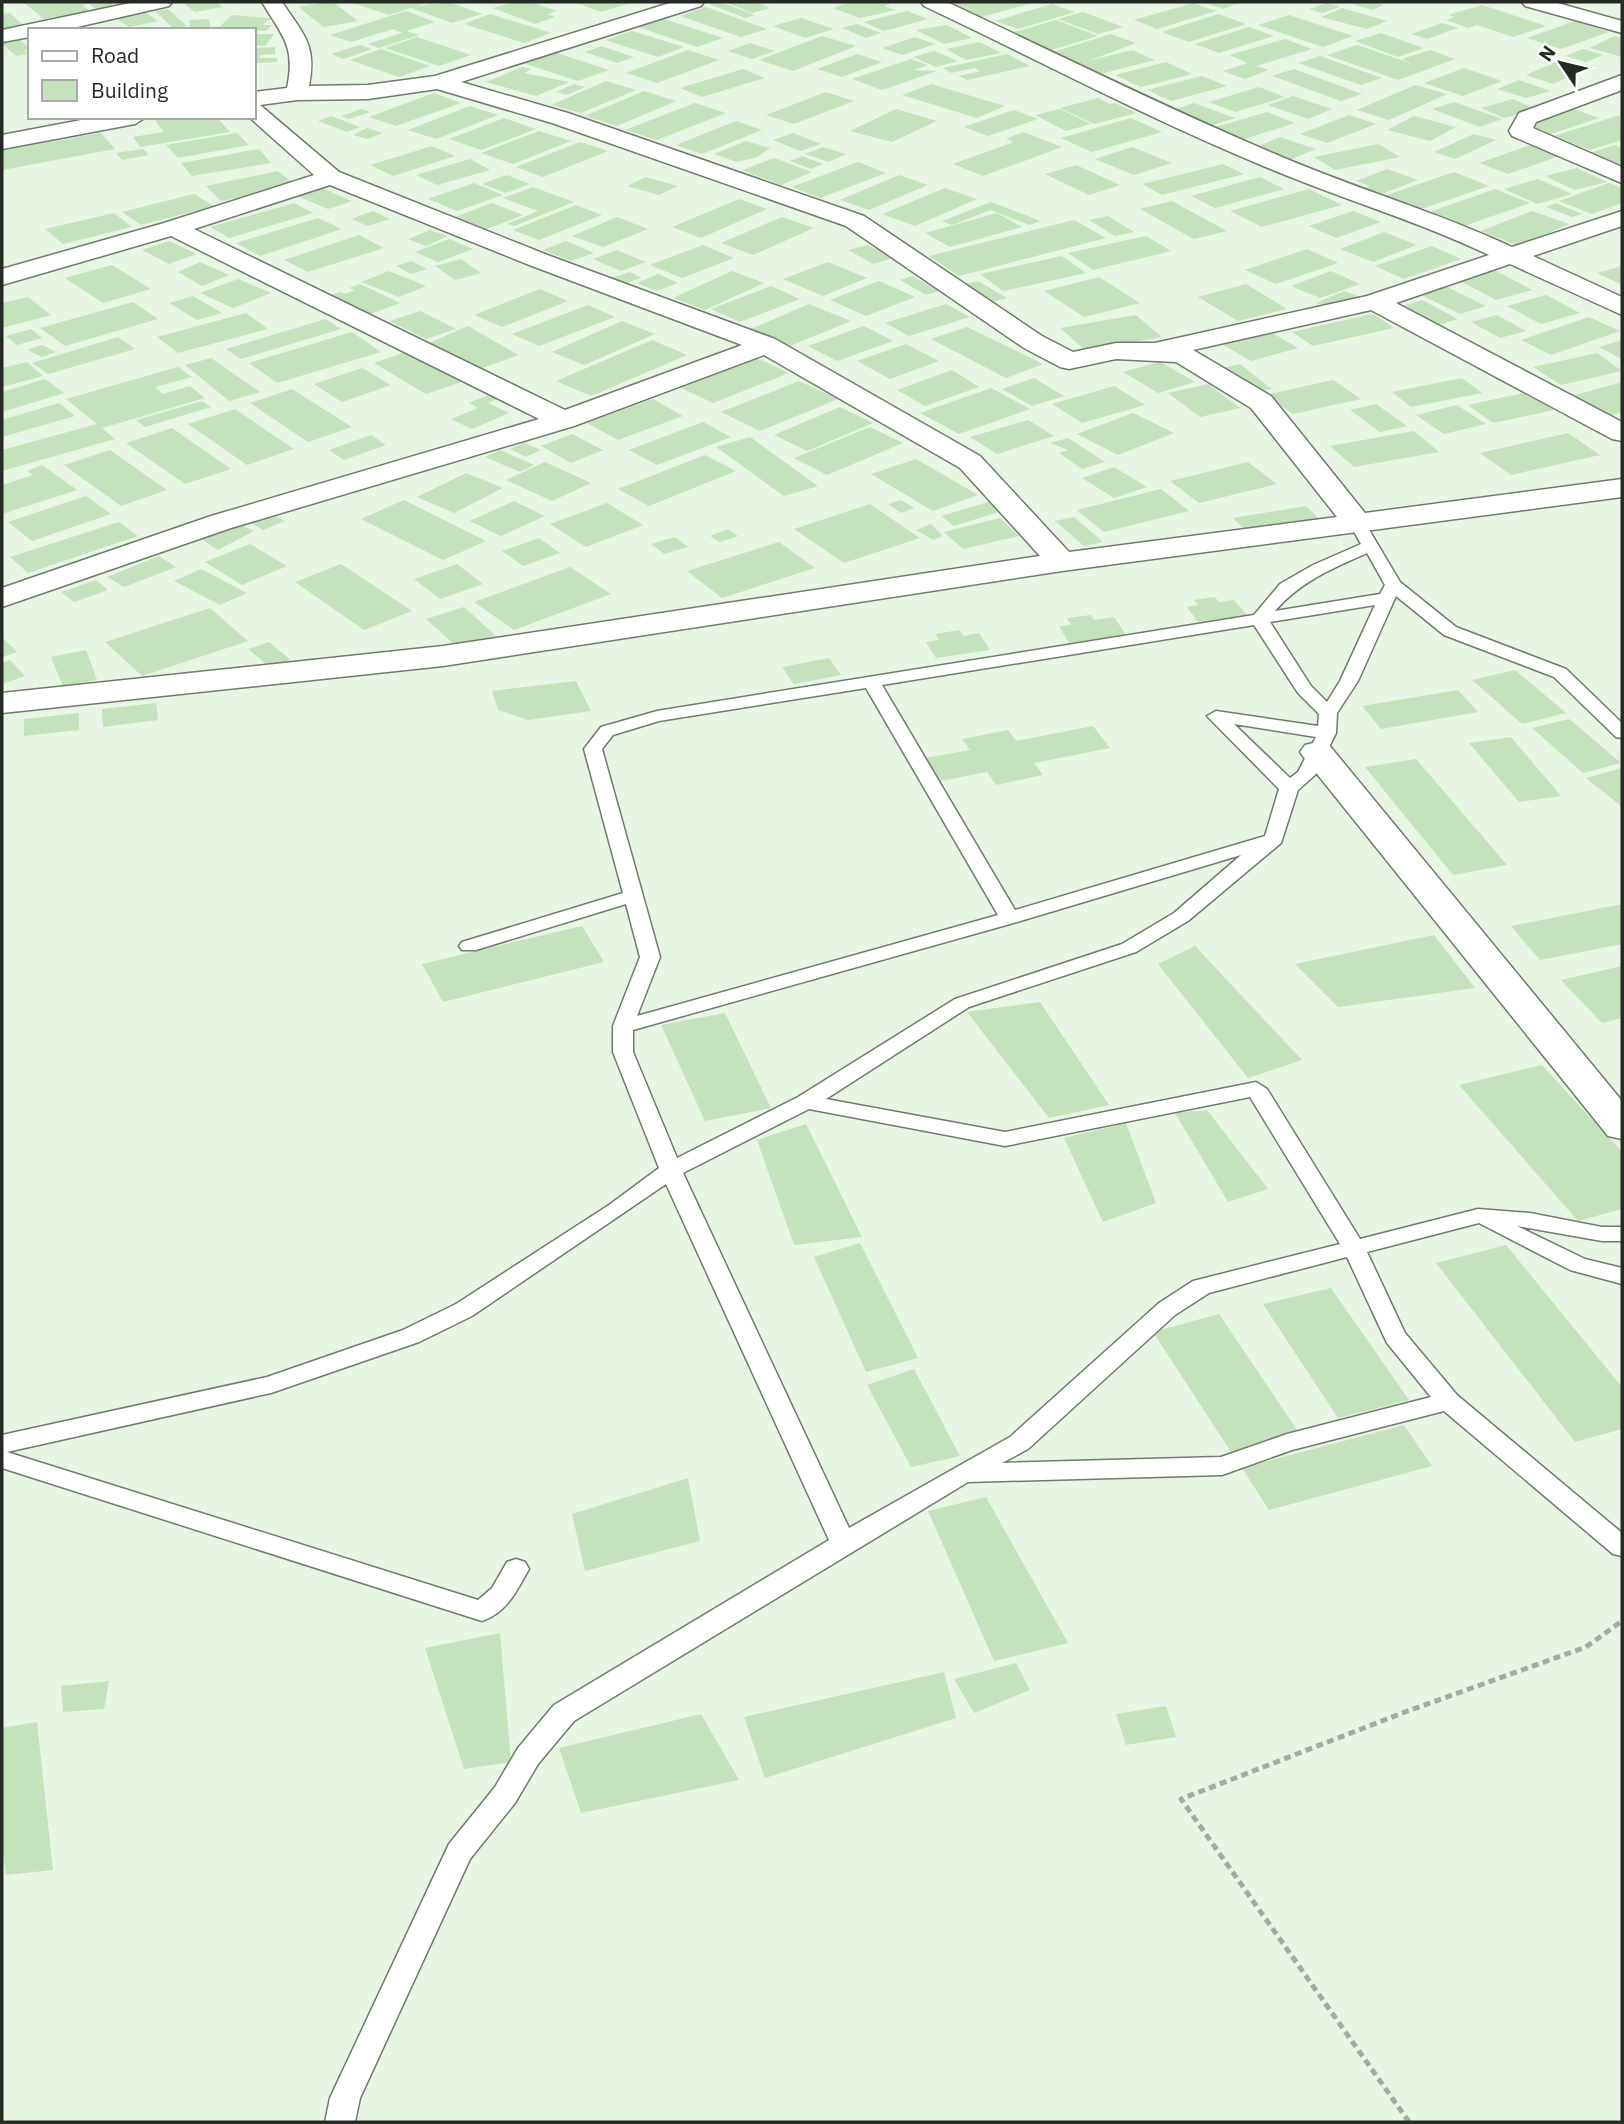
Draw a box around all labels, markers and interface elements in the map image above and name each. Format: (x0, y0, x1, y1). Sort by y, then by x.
legend (28, 28, 256, 119)
north arrow (1526, 28, 1596, 98)
text: Road (91, 41, 139, 69)
text: N (1533, 41, 1561, 66)
text: Building (91, 76, 168, 104)

